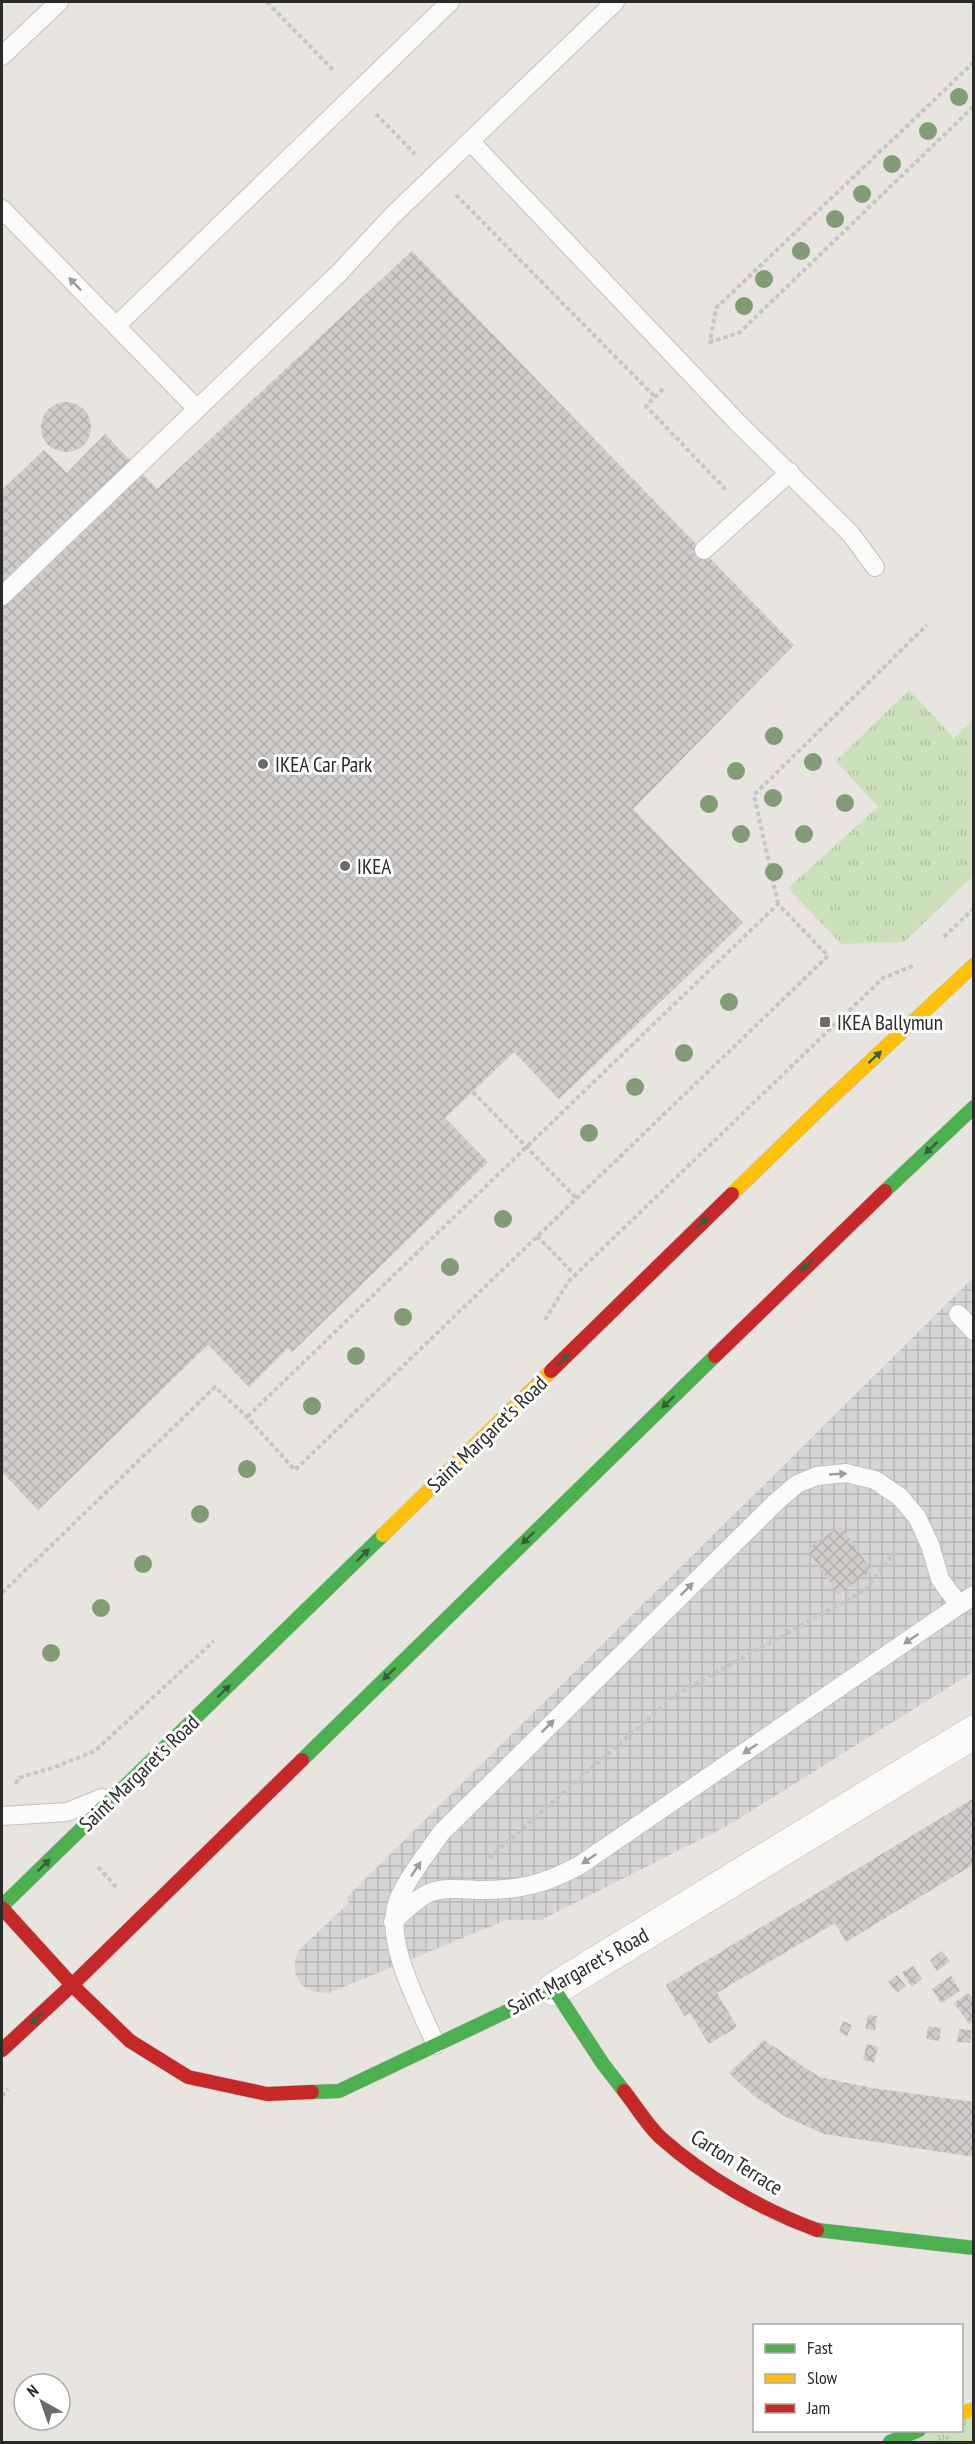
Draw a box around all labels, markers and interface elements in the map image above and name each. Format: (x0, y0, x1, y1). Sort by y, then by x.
one-way arrow (68, 276, 82, 291)
place label: IKEA Car Park (275, 751, 372, 778)
marker: IKEA Car Park (256, 757, 270, 771)
place label: IKEA (357, 853, 391, 880)
marker: IKEA (338, 859, 352, 873)
place label: IKEA Ballymun (837, 1009, 943, 1036)
marker: IKEA Ballymun (818, 1015, 832, 1029)
one-way arrow (868, 1050, 882, 1064)
one-way arrow (924, 1140, 938, 1154)
one-way arrow (695, 1217, 709, 1231)
one-way arrow (801, 1258, 815, 1272)
one-way arrow (555, 1353, 569, 1367)
street label: Saint Margaret's Road (421, 1370, 553, 1498)
one-way arrow (661, 1394, 675, 1408)
one-way arrow (829, 1470, 848, 1479)
one-way arrow (521, 1531, 536, 1545)
one-way arrow (356, 1548, 370, 1562)
one-way arrow (679, 1583, 693, 1597)
one-way arrow (903, 1633, 919, 1644)
one-way arrow (383, 1667, 397, 1681)
one-way arrow (216, 1684, 230, 1698)
street label: Saint Margaret's Road (73, 1709, 205, 1837)
one-way arrow (541, 1720, 555, 1734)
one-way arrow (742, 1743, 758, 1754)
one-way arrow (581, 1853, 597, 1864)
one-way arrow (36, 1858, 51, 1872)
one-way arrow (410, 1861, 421, 1877)
street label: Saint Margaret's Road (503, 1921, 653, 2021)
one-way arrow (30, 2010, 44, 2024)
street label: Carton Terrace (686, 2123, 788, 2201)
legend (753, 2324, 963, 2432)
text: Fast (807, 2336, 833, 2359)
text: Slow (807, 2366, 838, 2389)
north arrow (12, 2372, 72, 2432)
text: N (23, 2380, 42, 2401)
text: Jam (806, 2396, 830, 2419)

